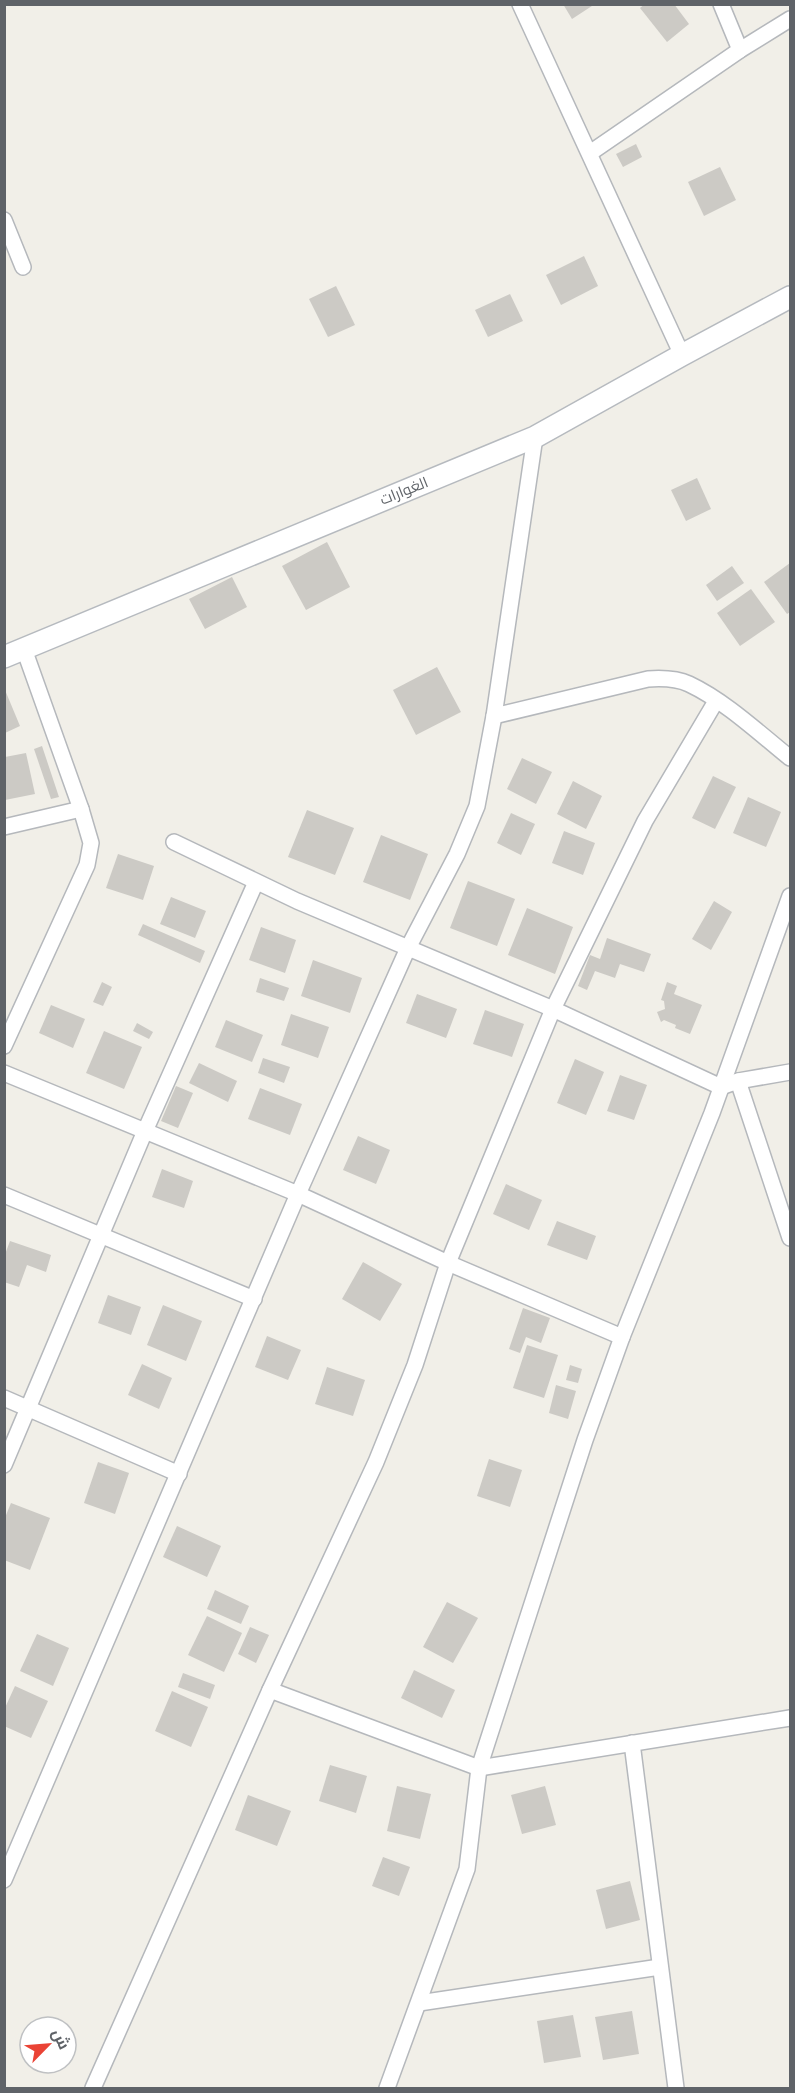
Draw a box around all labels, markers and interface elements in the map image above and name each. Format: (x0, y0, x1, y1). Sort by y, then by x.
street label: الغوارات (377, 473, 431, 509)
north arrow (18, 2015, 78, 2075)
text: ش (47, 2026, 74, 2053)

